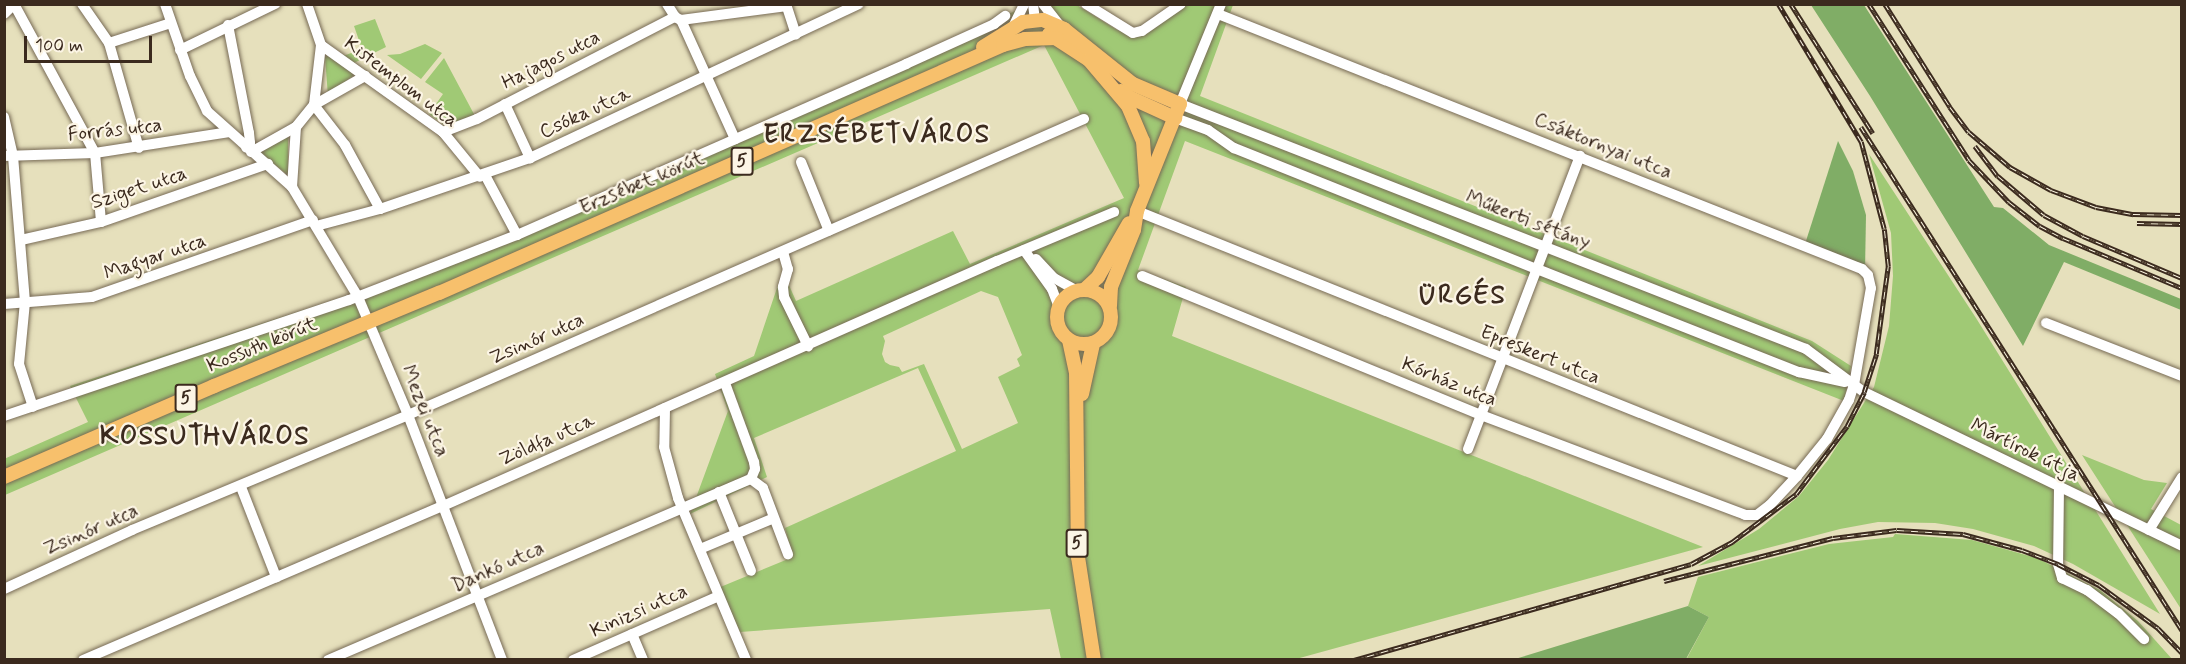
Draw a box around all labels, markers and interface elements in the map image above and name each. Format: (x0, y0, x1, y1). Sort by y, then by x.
scale bar (27, 24, 154, 62)
street label: Hajagos utca (495, 24, 607, 96)
street label: Kistemplom utca (338, 30, 464, 134)
text: 100 m (35, 34, 83, 58)
street label: Csóka utca (536, 82, 634, 144)
street label: Csáktornyai utca (1530, 107, 1676, 185)
street label: Forrás utca (64, 113, 166, 147)
district label: ERZSÉBETVÁROS (763, 120, 991, 152)
street label: Erzsébet körút (577, 146, 707, 220)
road number: 5 (730, 146, 754, 176)
street label: Sziget utca (87, 161, 191, 215)
street label: Műkerti sétány (1462, 185, 1594, 255)
street label: Magyar utca (99, 228, 211, 286)
district label: ÜRGÉS (1417, 281, 1507, 313)
street label: Zsinór utca (484, 306, 590, 372)
street label: Kossuth körút (203, 312, 321, 378)
street label: Epreskert utca (1477, 320, 1603, 390)
street label: Kórház utca (1395, 351, 1503, 413)
street label: Mezei utca (396, 361, 454, 461)
road number: 5 (174, 383, 198, 413)
street label: Zöldfa utca (496, 408, 598, 472)
street label: Mártírok útja (1966, 413, 2084, 487)
district label: KOSSUTHVÁROS (101, 422, 309, 454)
street label: Zsinór utca (38, 497, 144, 563)
road number: 5 (1065, 528, 1089, 558)
street label: Dankó utca (448, 536, 548, 598)
street label: Kinizsi utca (587, 579, 691, 643)

